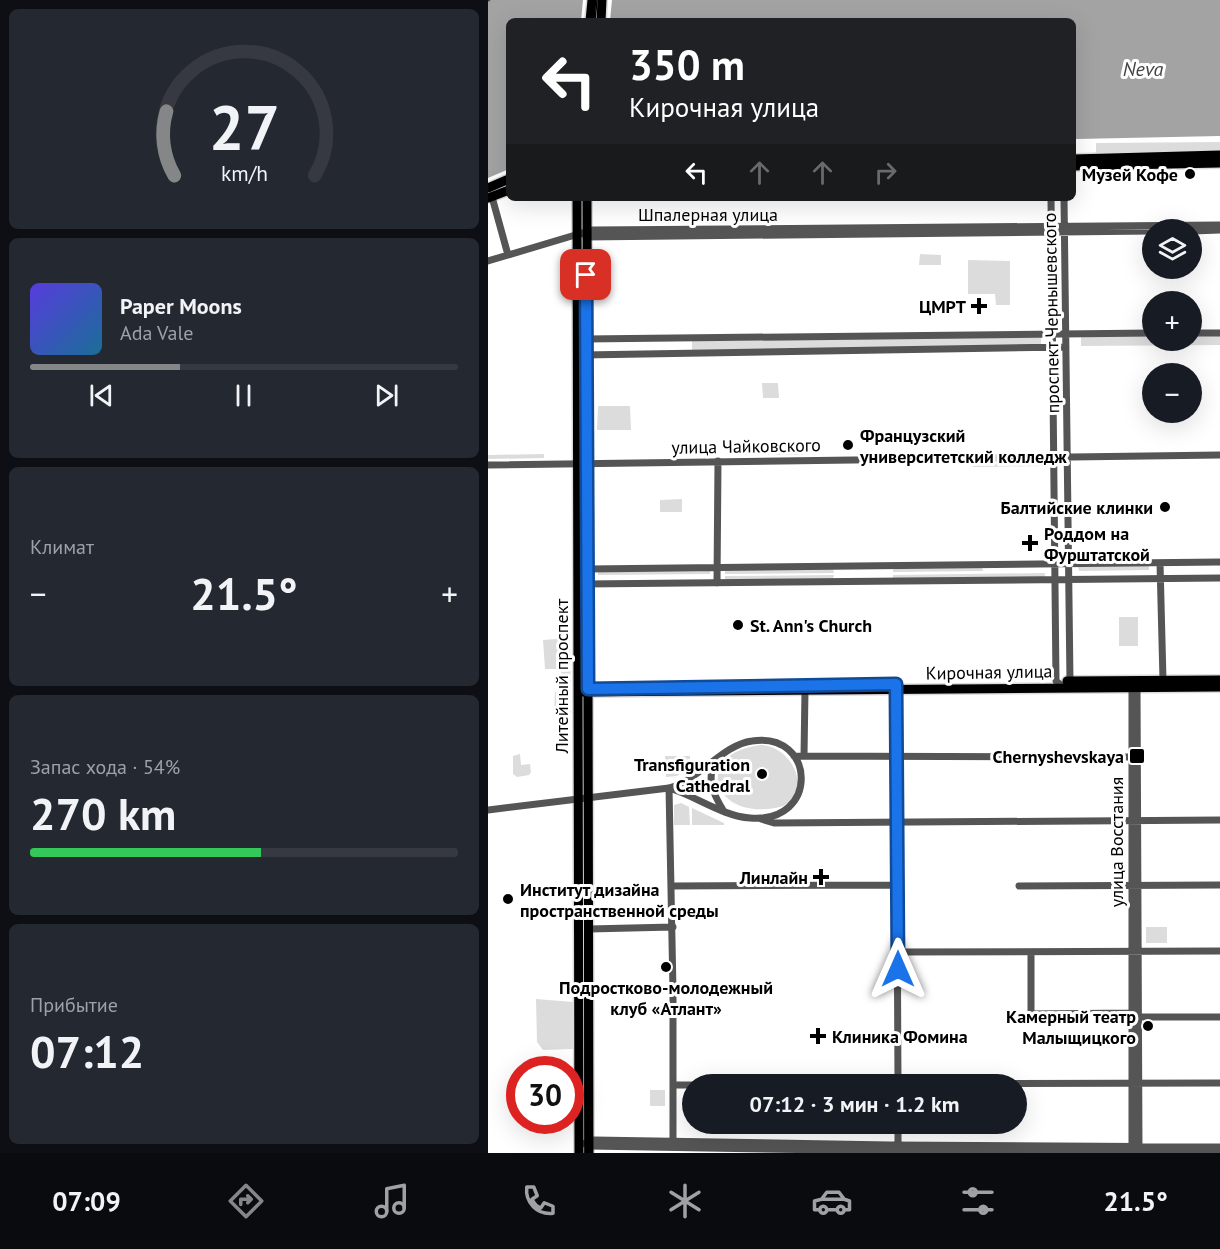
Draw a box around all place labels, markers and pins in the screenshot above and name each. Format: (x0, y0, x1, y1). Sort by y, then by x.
place label: Музей Кофе (1082, 163, 1178, 186)
marker: Музей Кофе (1183, 167, 1197, 181)
pin (560, 249, 611, 300)
place label: ЦМРТ (919, 295, 967, 318)
marker: ЦМРТ (970, 297, 988, 315)
place label: Французский университетский колледж (859, 424, 1067, 468)
marker: Французский университетский колледж (841, 438, 855, 452)
place label: Балтийские клинки (1001, 496, 1153, 519)
marker: Балтийские клинки (1158, 500, 1172, 514)
place label: Роддом на Фурштатской (1044, 522, 1150, 566)
marker: Роддом на Фурштатской (1021, 534, 1039, 552)
place label: St. Ann's Church (750, 614, 872, 637)
marker: St. Ann's Church (731, 618, 745, 632)
place label: Chernyshevskaya (992, 745, 1124, 768)
marker: Chernyshevskaya (1128, 747, 1146, 765)
place label: Transfiguration Cathedral (634, 753, 751, 797)
marker: Transfiguration Cathedral (755, 767, 769, 781)
place label: Линлайн (739, 866, 808, 889)
marker: Линлайн (812, 868, 830, 886)
place label: Институт дизайна пространственной среды (520, 878, 719, 922)
marker: Институт дизайна пространственной среды (501, 892, 515, 906)
marker: Подростково-молодежный клуб «Атлант» (659, 960, 673, 974)
place label: Подростково-молодежный клуб «Атлант» (559, 976, 773, 1020)
place label: Камерный театр Малыщицкого (1006, 1005, 1136, 1049)
marker: Камерный театр Малыщицкого (1141, 1019, 1155, 1033)
place label: Клиника Фомина (832, 1025, 968, 1048)
marker: Клиника Фомина (809, 1027, 827, 1045)

